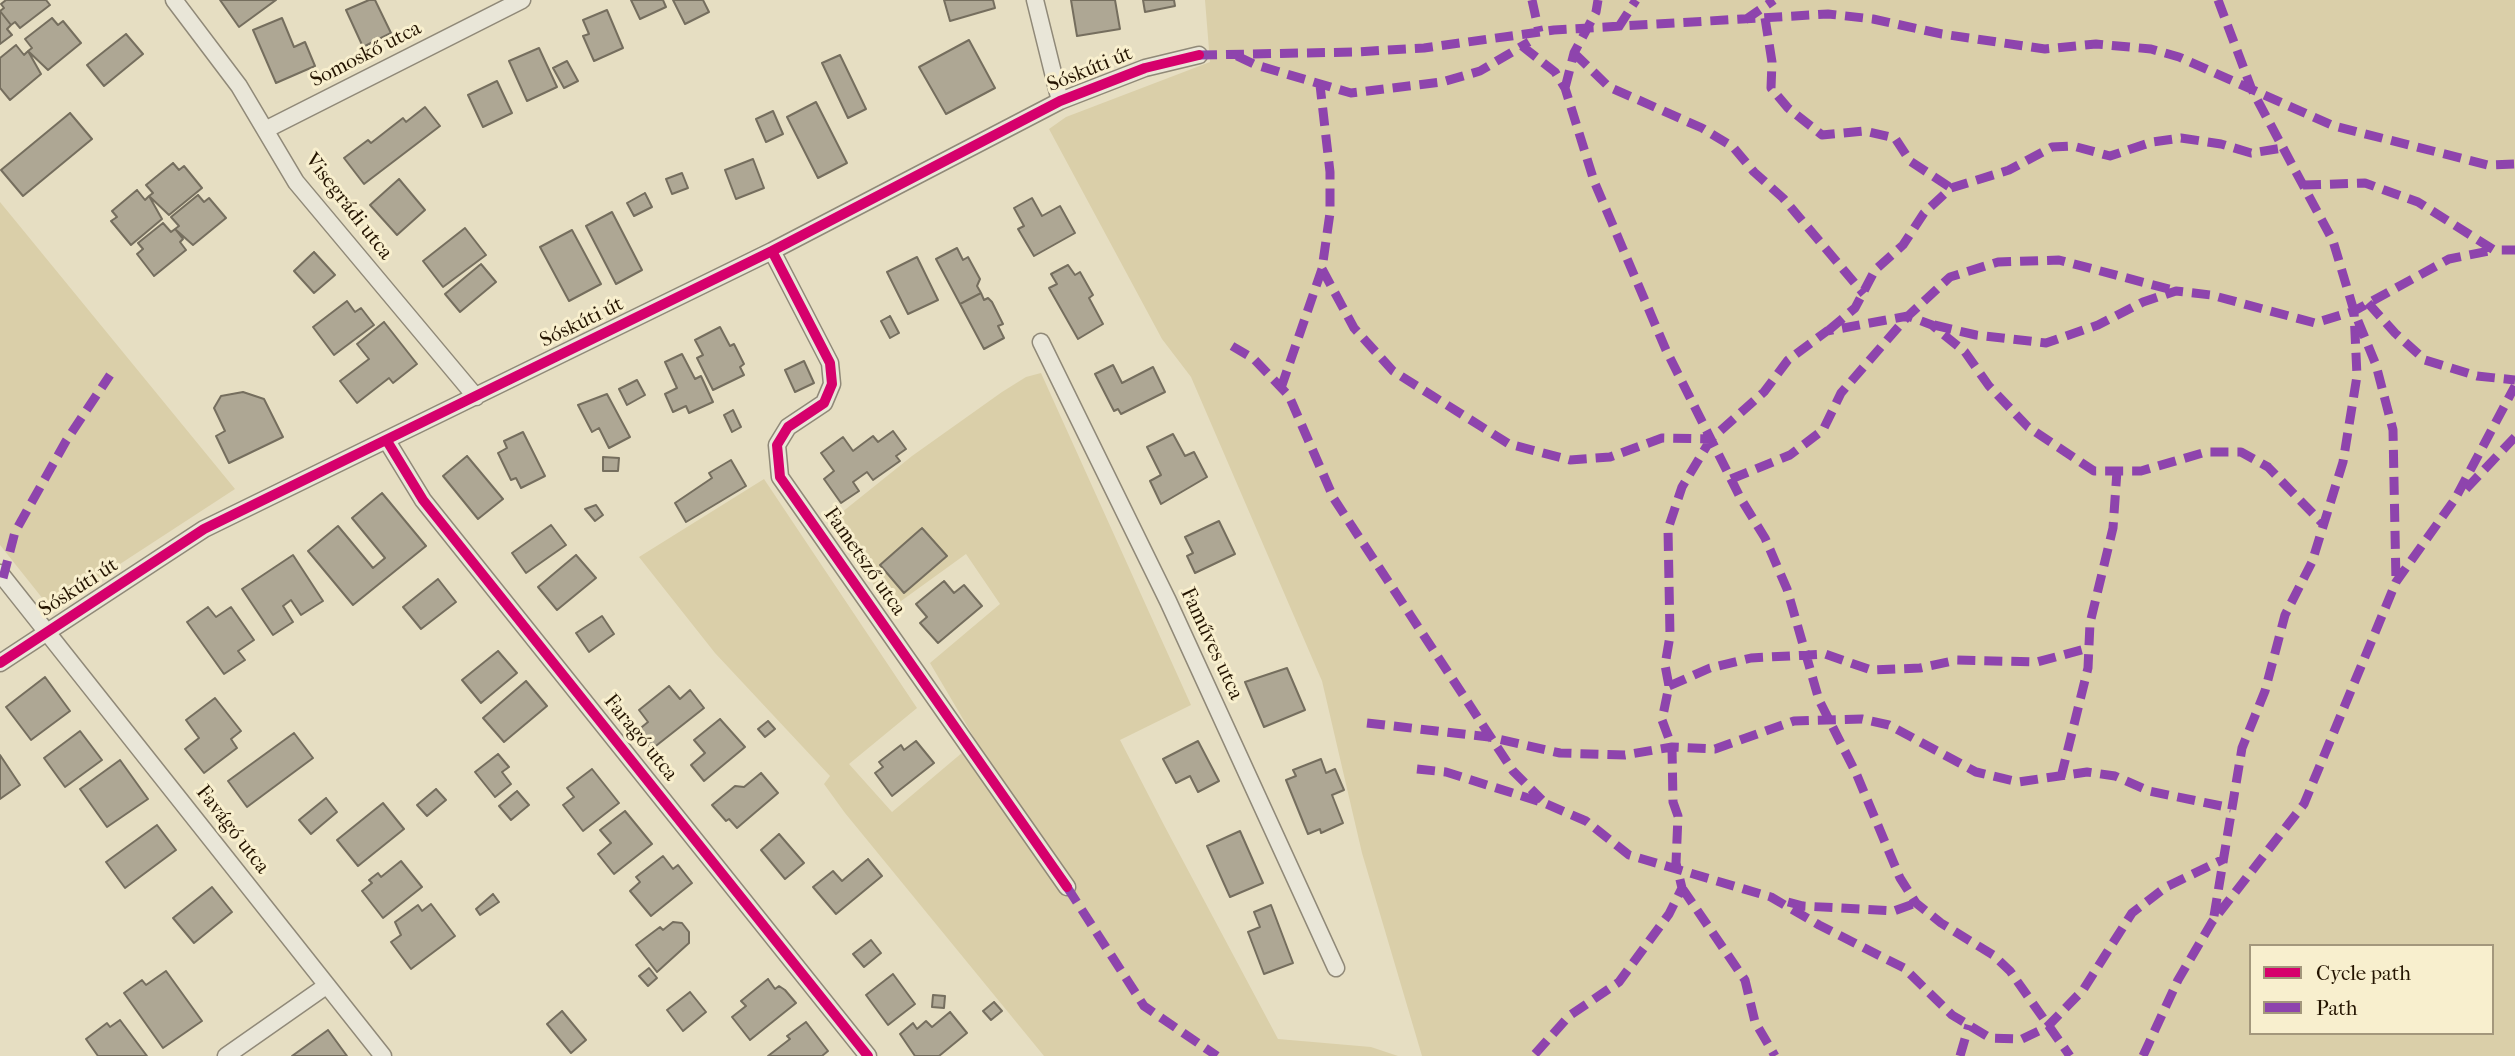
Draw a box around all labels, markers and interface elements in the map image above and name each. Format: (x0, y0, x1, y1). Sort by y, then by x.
street label: Somoskő utca (306, 16, 426, 94)
street label: Sóskúti út (1044, 42, 1136, 98)
street label: Visegrádi utca (299, 149, 397, 265)
street label: Sóskúti út (536, 292, 628, 354)
street label: Fametsző utca (817, 503, 911, 621)
street label: Sóskúti út (35, 553, 123, 623)
street label: Faműves utca (1174, 584, 1248, 704)
street label: Faragó utca (597, 690, 683, 786)
street label: Favágó utca (190, 781, 274, 879)
legend (2249, 944, 2494, 1035)
text: Cycle path (2316, 961, 2411, 985)
text: Path (2316, 996, 2357, 1020)

